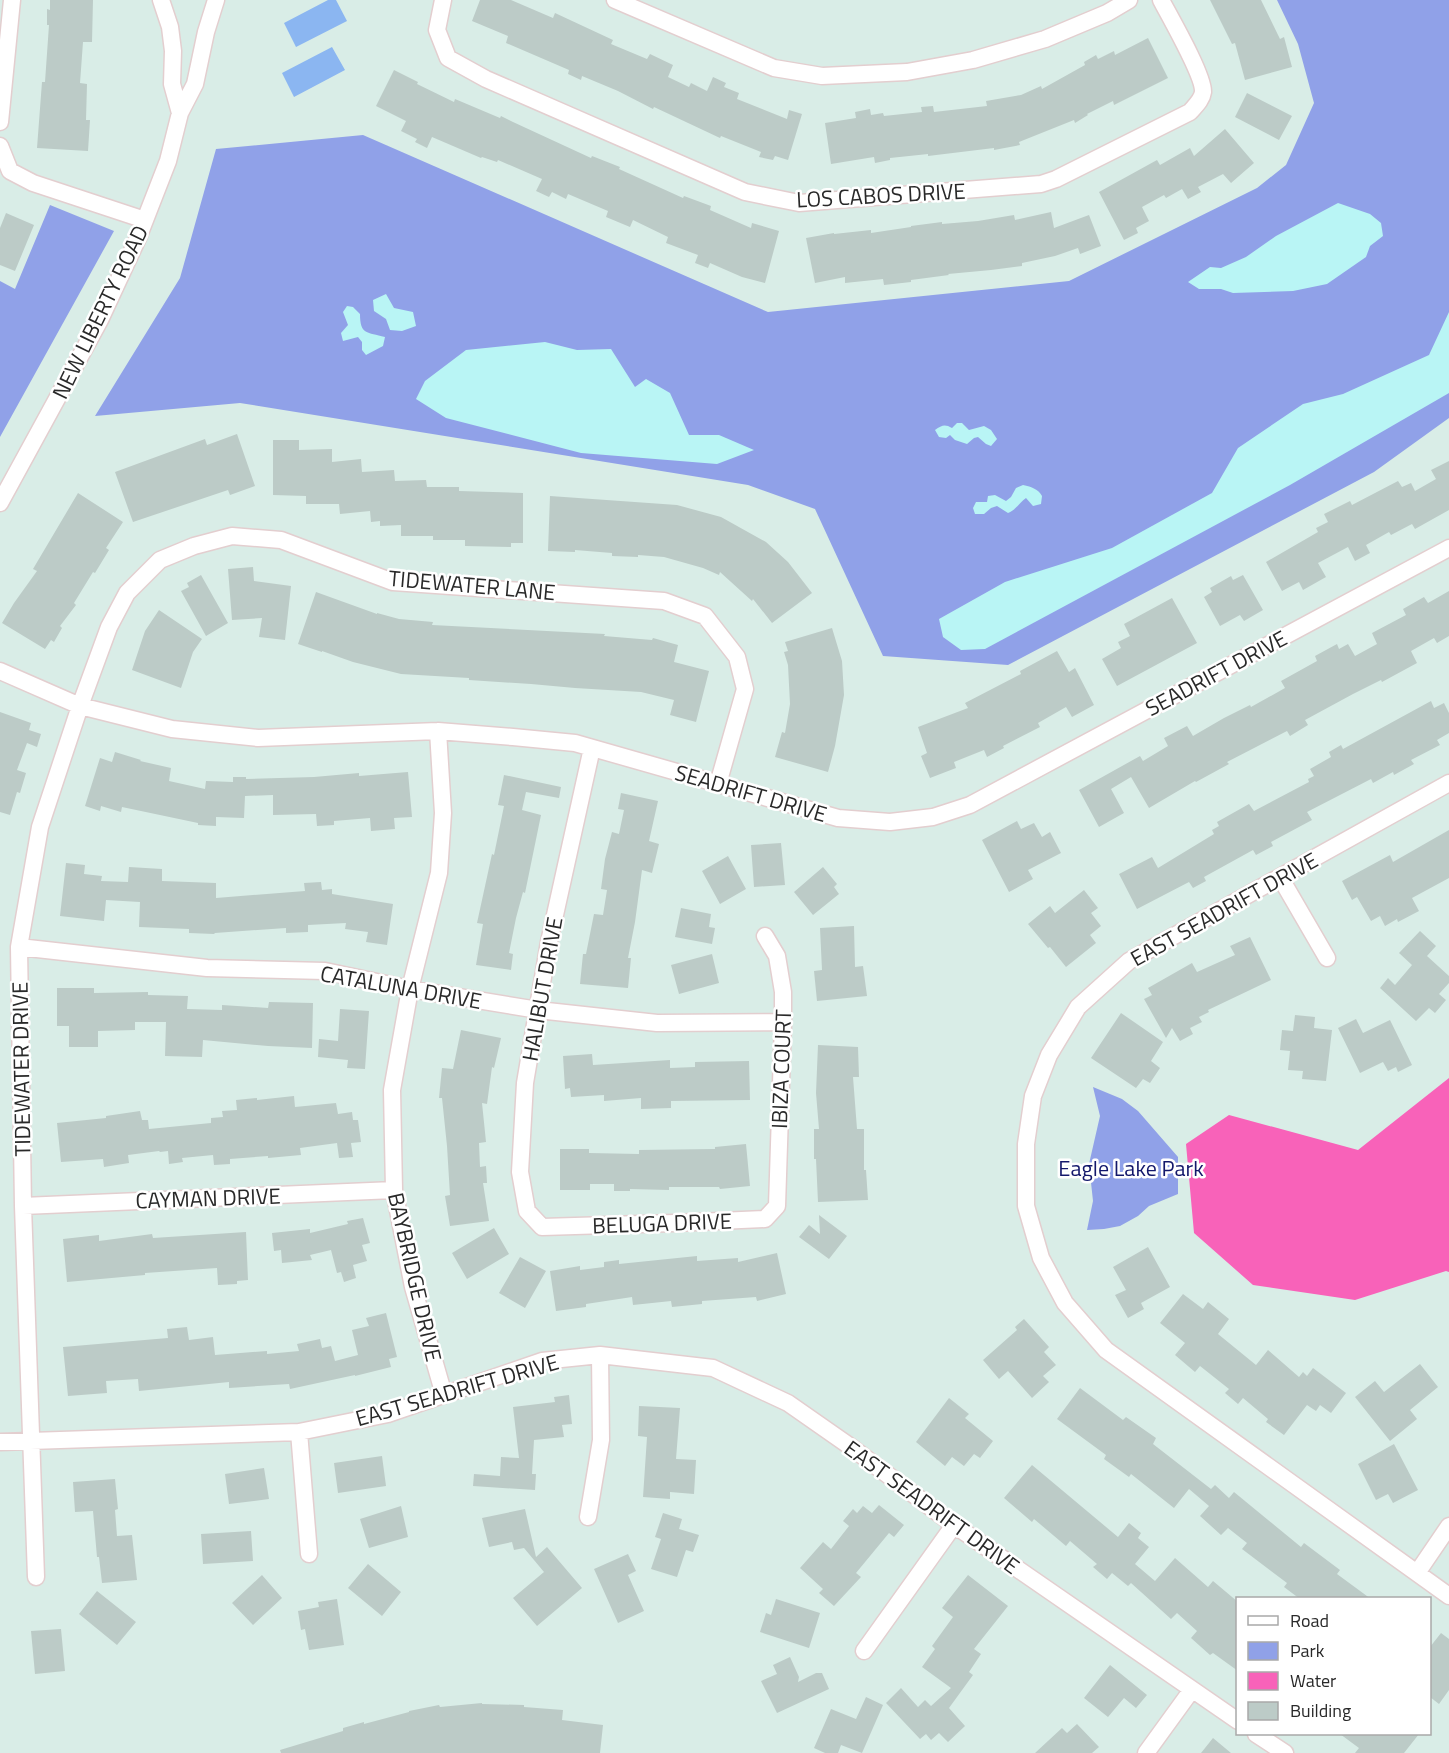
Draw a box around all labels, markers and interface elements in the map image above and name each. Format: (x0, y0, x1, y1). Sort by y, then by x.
street label: LOS CABOS DRIVE (796, 174, 966, 216)
street label: NEW LIBERTY ROAD (43, 219, 157, 405)
street label: TIDEWATER LANE (387, 561, 557, 609)
street label: SEADRIFT DRIVE (1139, 621, 1293, 725)
street label: SEADRIFT DRIVE (671, 755, 831, 831)
street label: EAST SEADRIFT DRIVE (1124, 843, 1324, 975)
street label: HALIBUT DRIVE (513, 914, 571, 1064)
street label: CATALUNA DRIVE (318, 956, 484, 1018)
street label: TIDEWATER DRIVE (2, 981, 40, 1157)
street label: IBIZA COURT (762, 1008, 800, 1129)
park label: Eagle Lake Park (1058, 1151, 1204, 1185)
street label: CAYMAN DRIVE (135, 1178, 281, 1218)
street label: BAYBRIDGE DRIVE (379, 1189, 451, 1365)
street label: BELUGA DRIVE (592, 1204, 732, 1242)
street label: EAST SEADRIFT DRIVE (351, 1345, 563, 1435)
street label: EAST SEADRIFT DRIVE (837, 1432, 1027, 1582)
legend (1236, 1597, 1431, 1735)
text: Road (1290, 1607, 1329, 1634)
text: Park (1290, 1637, 1325, 1664)
text: Water (1290, 1667, 1336, 1694)
text: Building (1290, 1697, 1351, 1724)

